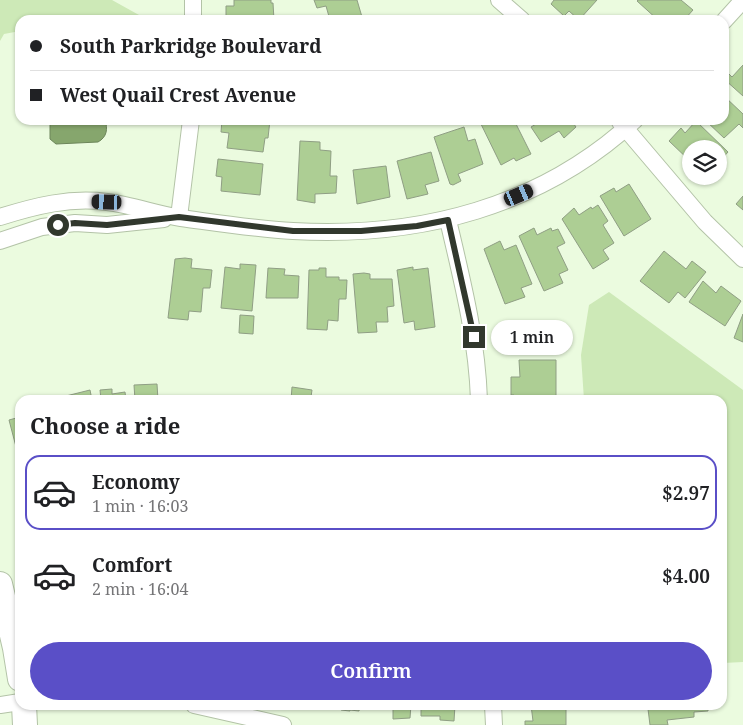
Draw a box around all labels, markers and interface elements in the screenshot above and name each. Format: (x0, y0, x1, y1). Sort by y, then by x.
text: South Parkridge Boulevard (60, 33, 321, 59)
text: West Quail Crest Avenue (60, 82, 296, 108)
map controls (682, 140, 727, 185)
button: layers (682, 140, 727, 185)
car (502, 182, 535, 208)
car (91, 194, 122, 210)
route start (47, 214, 69, 236)
callout: 1 min (492, 320, 574, 354)
route end (463, 326, 485, 348)
text: 1 min (510, 326, 554, 348)
text: Choose a ride (30, 410, 180, 440)
text: Economy (92, 469, 180, 495)
icon: car (32, 470, 77, 515)
text: $2.97 (662, 480, 710, 506)
text: 1 min · 16:03 (92, 495, 188, 517)
text: Comfort (92, 552, 172, 578)
icon: car (32, 553, 77, 598)
text: $4.00 (662, 563, 710, 589)
text: 2 min · 16:04 (92, 578, 188, 600)
button: Confirm (30, 642, 712, 700)

